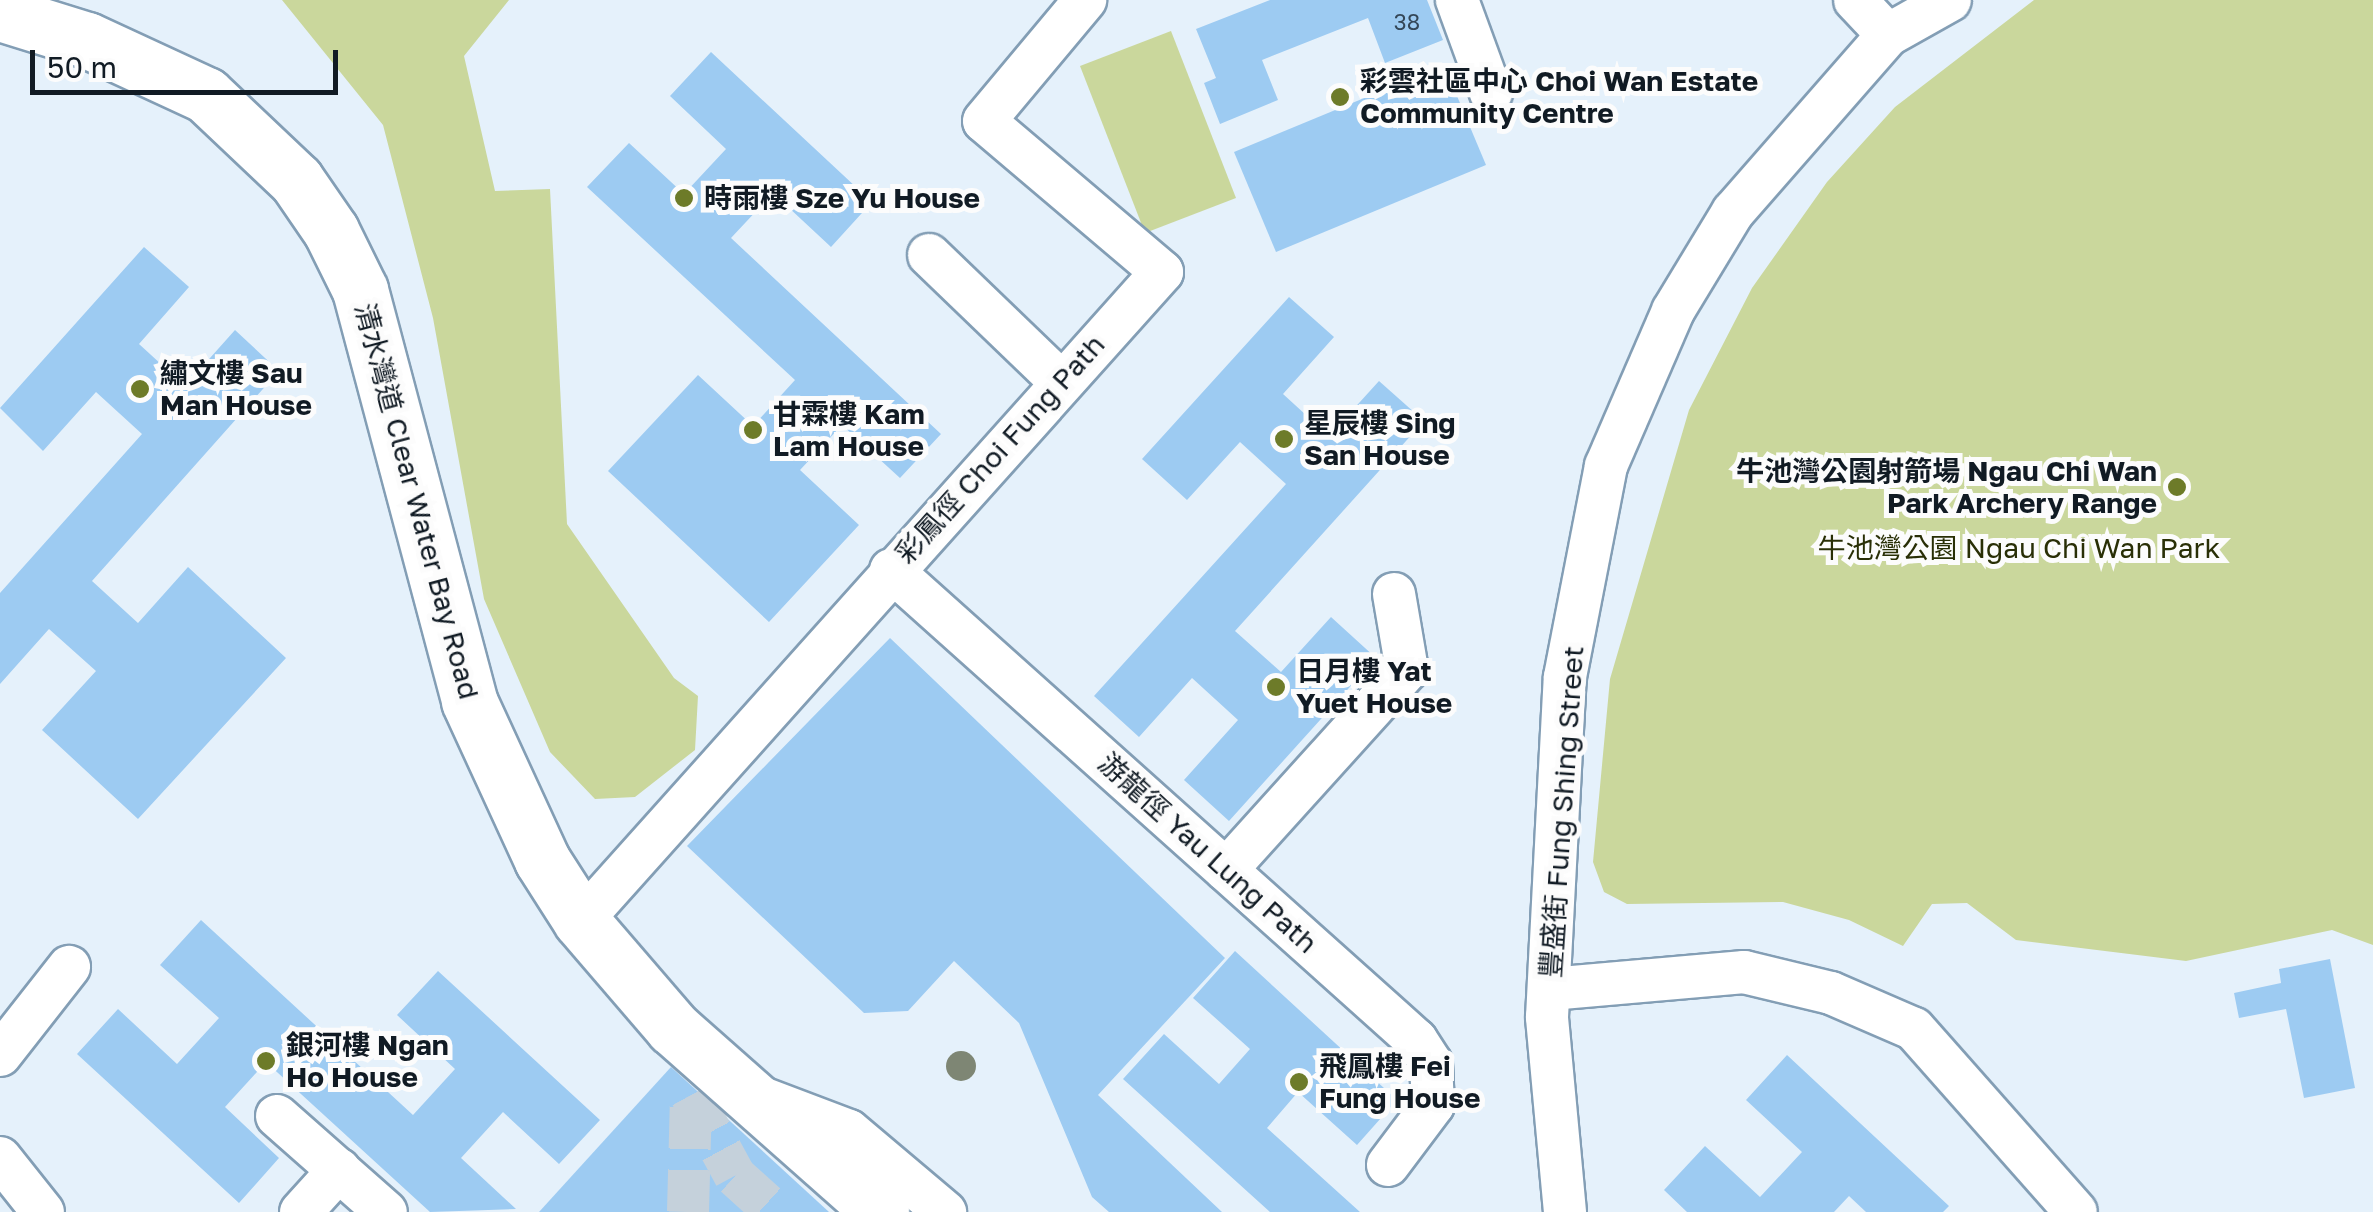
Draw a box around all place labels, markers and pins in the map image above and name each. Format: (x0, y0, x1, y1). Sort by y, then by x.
place label: 彩雲社區中心 Choi Wan Estate Community Centre (1360, 64, 1758, 130)
marker: 彩雲社區中心 Choi Wan Estate Community Centre (1329, 86, 1351, 108)
place label: 時雨樓 Sze Yu House (704, 181, 980, 215)
marker: 時雨樓 Sze Yu House (673, 187, 695, 209)
place label: 繡文樓 Sau Man House (160, 356, 312, 422)
marker: 繡文樓 Sau Man House (129, 378, 151, 400)
place label: 甘霖樓 Kam Lam House (773, 397, 925, 463)
place label: 星辰樓 Sing San House (1304, 406, 1456, 472)
marker: 甘霖樓 Kam Lam House (742, 419, 764, 441)
marker: 星辰樓 Sing San House (1273, 428, 1295, 450)
place label: 牛池灣公園射箭場 Ngau Chi Wan Park Archery Range (1736, 454, 2157, 520)
marker: 牛池灣公園射箭場 Ngau Chi Wan Park Archery Range (2166, 476, 2188, 498)
place label: 日月樓 Yat Yuet House (1296, 654, 1452, 720)
marker: 日月樓 Yat Yuet House (1265, 676, 1287, 698)
place label: 銀河樓 Ngan Ho House (286, 1028, 449, 1094)
place label: 飛鳳樓 Fei Fung House (1319, 1049, 1480, 1115)
marker: 銀河樓 Ngan Ho House (255, 1050, 277, 1072)
marker: 飛鳳樓 Fei Fung House (1288, 1071, 1310, 1093)

